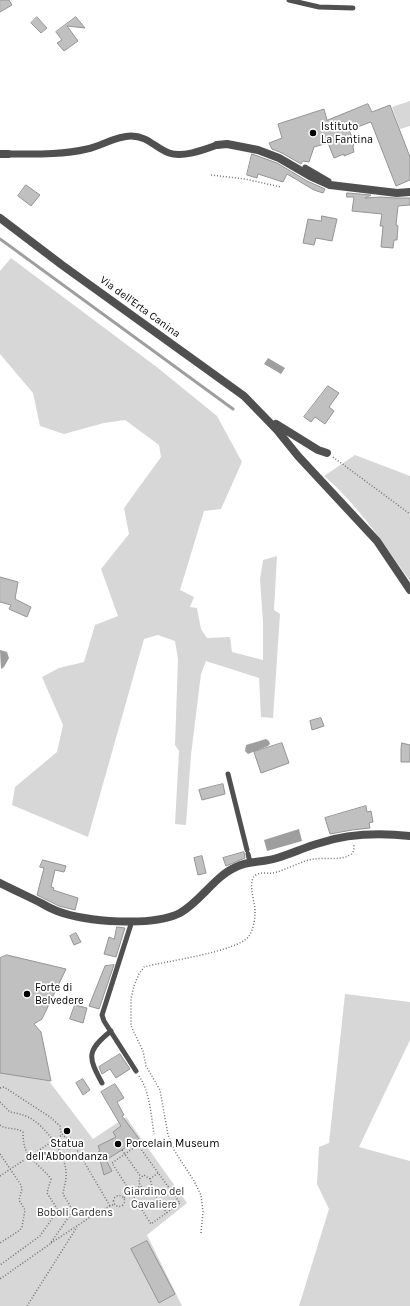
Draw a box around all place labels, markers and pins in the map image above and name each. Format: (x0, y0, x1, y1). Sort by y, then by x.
place label: Istituto La Fantina (321, 120, 373, 146)
marker: Istituto La Fantina (308, 128, 318, 138)
place label: Forte di Belvedere (35, 981, 84, 1007)
marker: Forte di Belvedere (22, 989, 32, 999)
marker: Statua dell'Abbondanza (62, 1126, 72, 1136)
place label: Statua dell'Abbondanza (26, 1137, 108, 1163)
place label: Porcelain Museum (126, 1137, 219, 1151)
marker: Porcelain Museum (113, 1139, 123, 1149)

